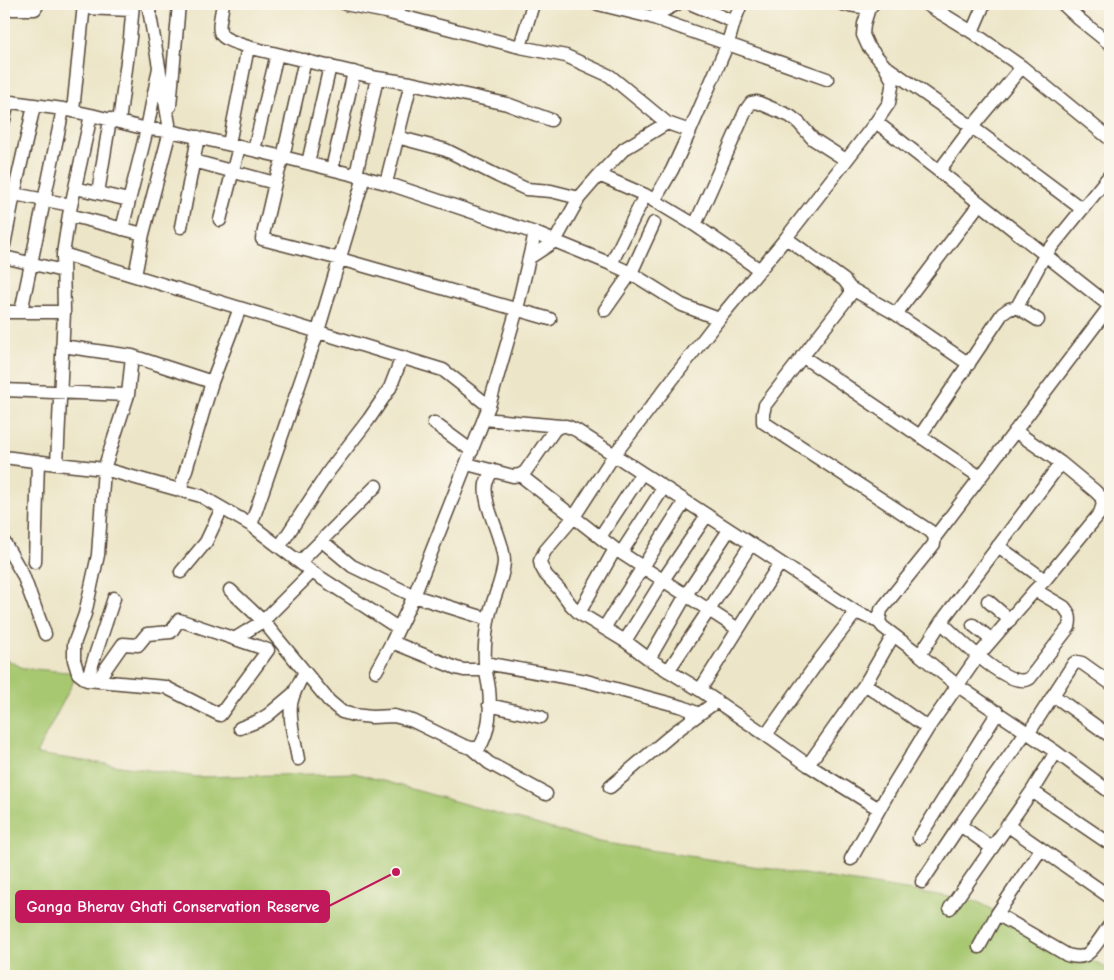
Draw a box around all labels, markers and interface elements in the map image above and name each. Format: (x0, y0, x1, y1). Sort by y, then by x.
callout: Ganga Bherav Ghati Conservation Reserve (16, 891, 329, 922)
text: Ganga Bherav Ghati Conservation Reserve (27, 898, 320, 916)

